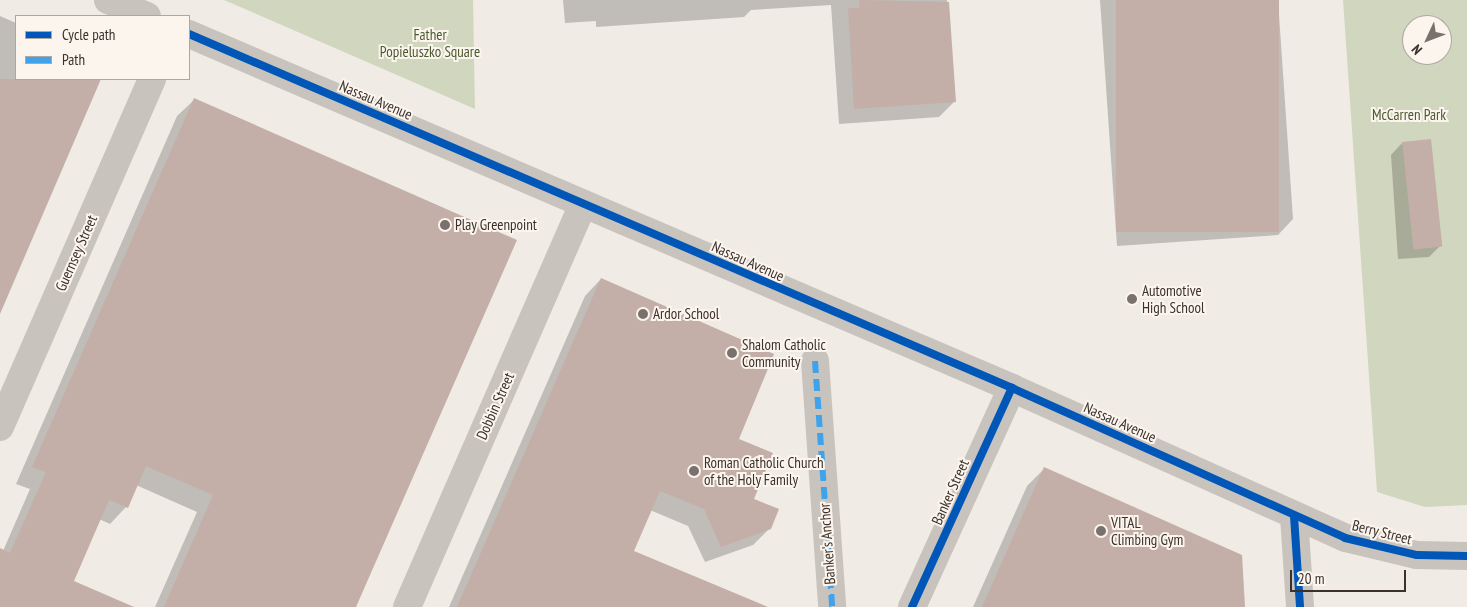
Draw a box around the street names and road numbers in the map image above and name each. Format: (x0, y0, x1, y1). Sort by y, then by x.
street label: Nassau Avenue (337, 77, 415, 123)
street label: Guernsey Street (51, 212, 101, 294)
street label: Nassau Avenue (709, 237, 787, 285)
street label: Dobbin Street (472, 370, 518, 442)
street label: Nassau Avenue (1081, 398, 1159, 446)
street label: Banker Street (928, 456, 972, 528)
street label: Banker's Anchor (815, 502, 839, 586)
street label: Berry Street (1350, 516, 1414, 548)

